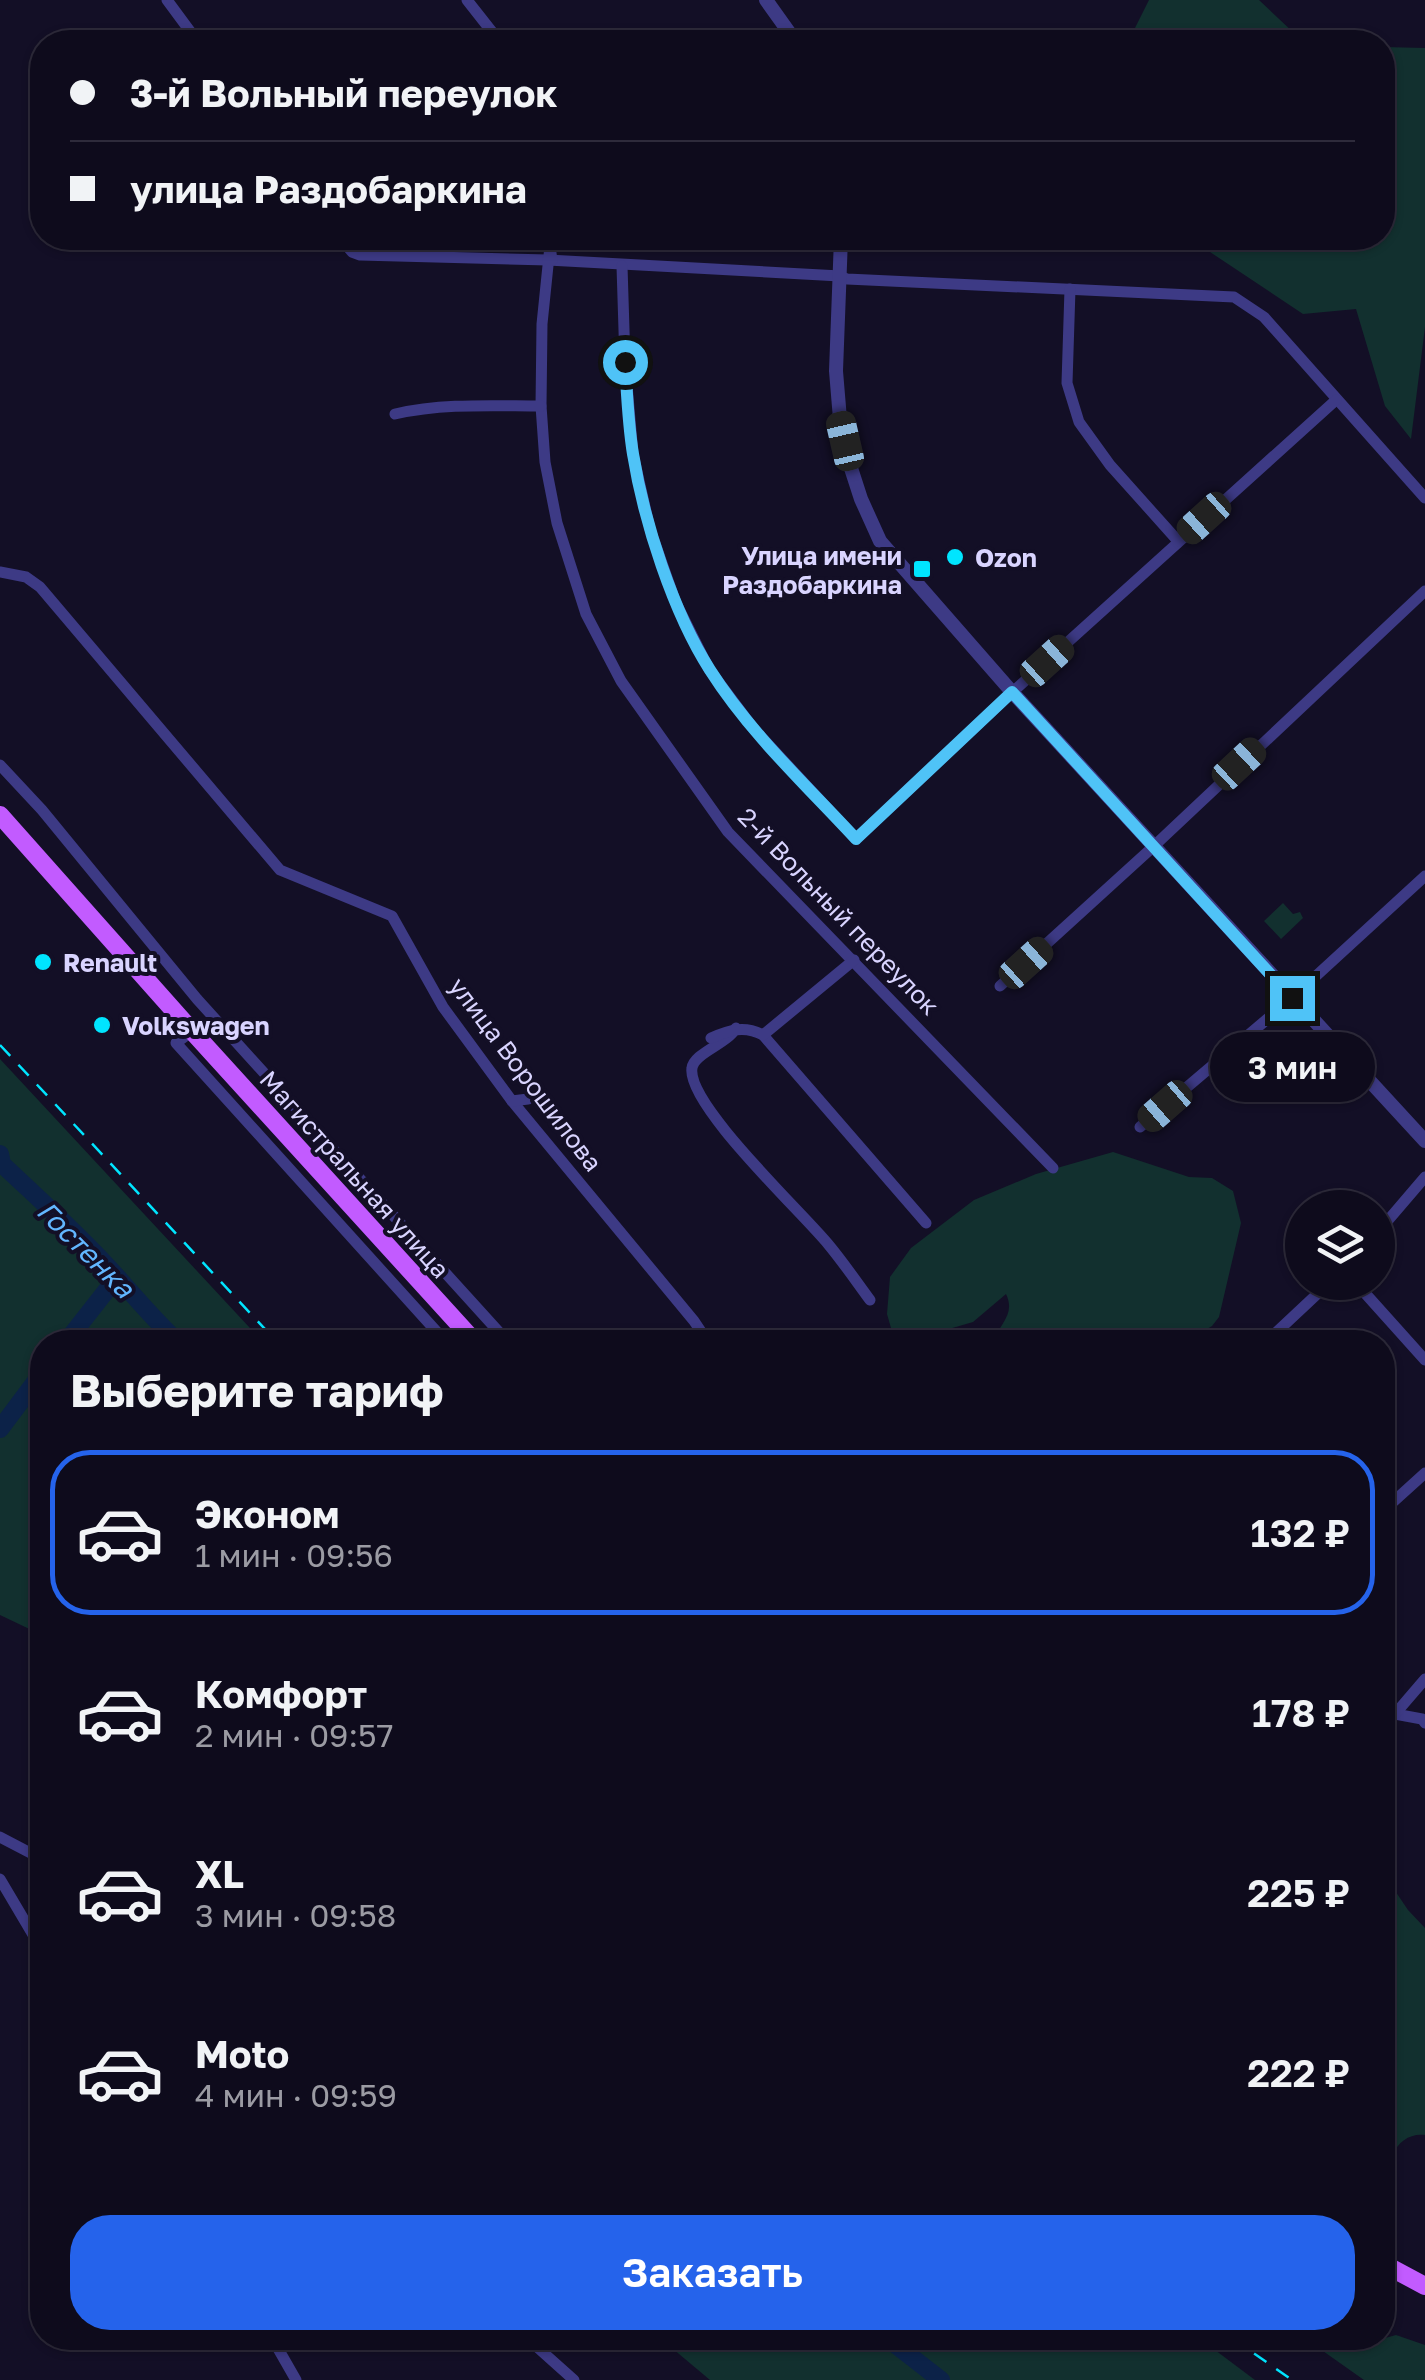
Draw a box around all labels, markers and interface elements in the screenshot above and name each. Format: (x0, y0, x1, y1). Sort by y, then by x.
text: 3-й Вольный переулок (130, 70, 558, 115)
text: улица Раздобаркина (130, 166, 527, 211)
route start (603, 340, 648, 385)
car (824, 408, 866, 474)
car (1172, 487, 1236, 549)
place label: Улица имени Раздобаркина (722, 540, 902, 600)
place label: Ozon (975, 542, 1037, 573)
marker: Ozon (944, 546, 966, 568)
marker: Улица имени Раздобаркина (911, 558, 933, 580)
car (1015, 630, 1079, 692)
car (1207, 733, 1271, 795)
street label: 2-й Вольный переулок (732, 801, 946, 1021)
car (994, 932, 1058, 994)
place label: Renault (63, 947, 157, 978)
marker: Renault (32, 951, 54, 973)
street label: улица Ворошилова (443, 971, 609, 1177)
route end (1270, 976, 1315, 1021)
place label: Volkswagen (122, 1010, 270, 1041)
marker: Volkswagen (91, 1014, 113, 1036)
callout: 3 мин (1210, 1033, 1374, 1103)
text: 3 мин (1248, 1048, 1337, 1086)
street label: Магистральная улица (254, 1064, 456, 1284)
car (1133, 1075, 1197, 1137)
map controls (1285, 1190, 1395, 1300)
button: layers (1285, 1190, 1395, 1300)
water label: Гостенка (31, 1194, 142, 1305)
text: Выберите тариф (70, 1363, 444, 1417)
icon: car (75, 1488, 165, 1578)
text: Эконом (195, 1491, 339, 1536)
text: 132 ₽ (1251, 1510, 1350, 1555)
text: 1 мин · 09:56 (195, 1536, 393, 1574)
icon: car (75, 1668, 165, 1758)
text: Комфорт (195, 1671, 367, 1716)
text: 178 ₽ (1252, 1690, 1350, 1735)
text: 2 мин · 09:57 (195, 1716, 394, 1754)
icon: car (75, 1848, 165, 1938)
text: XL (195, 1851, 244, 1896)
text: 225 ₽ (1247, 1870, 1350, 1915)
text: 3 мин · 09:58 (195, 1896, 396, 1934)
icon: car (75, 2028, 165, 2118)
text: Moto (195, 2031, 289, 2076)
text: 222 ₽ (1247, 2050, 1350, 2095)
text: 4 мин · 09:59 (195, 2076, 397, 2114)
button: Заказать (70, 2215, 1355, 2330)

